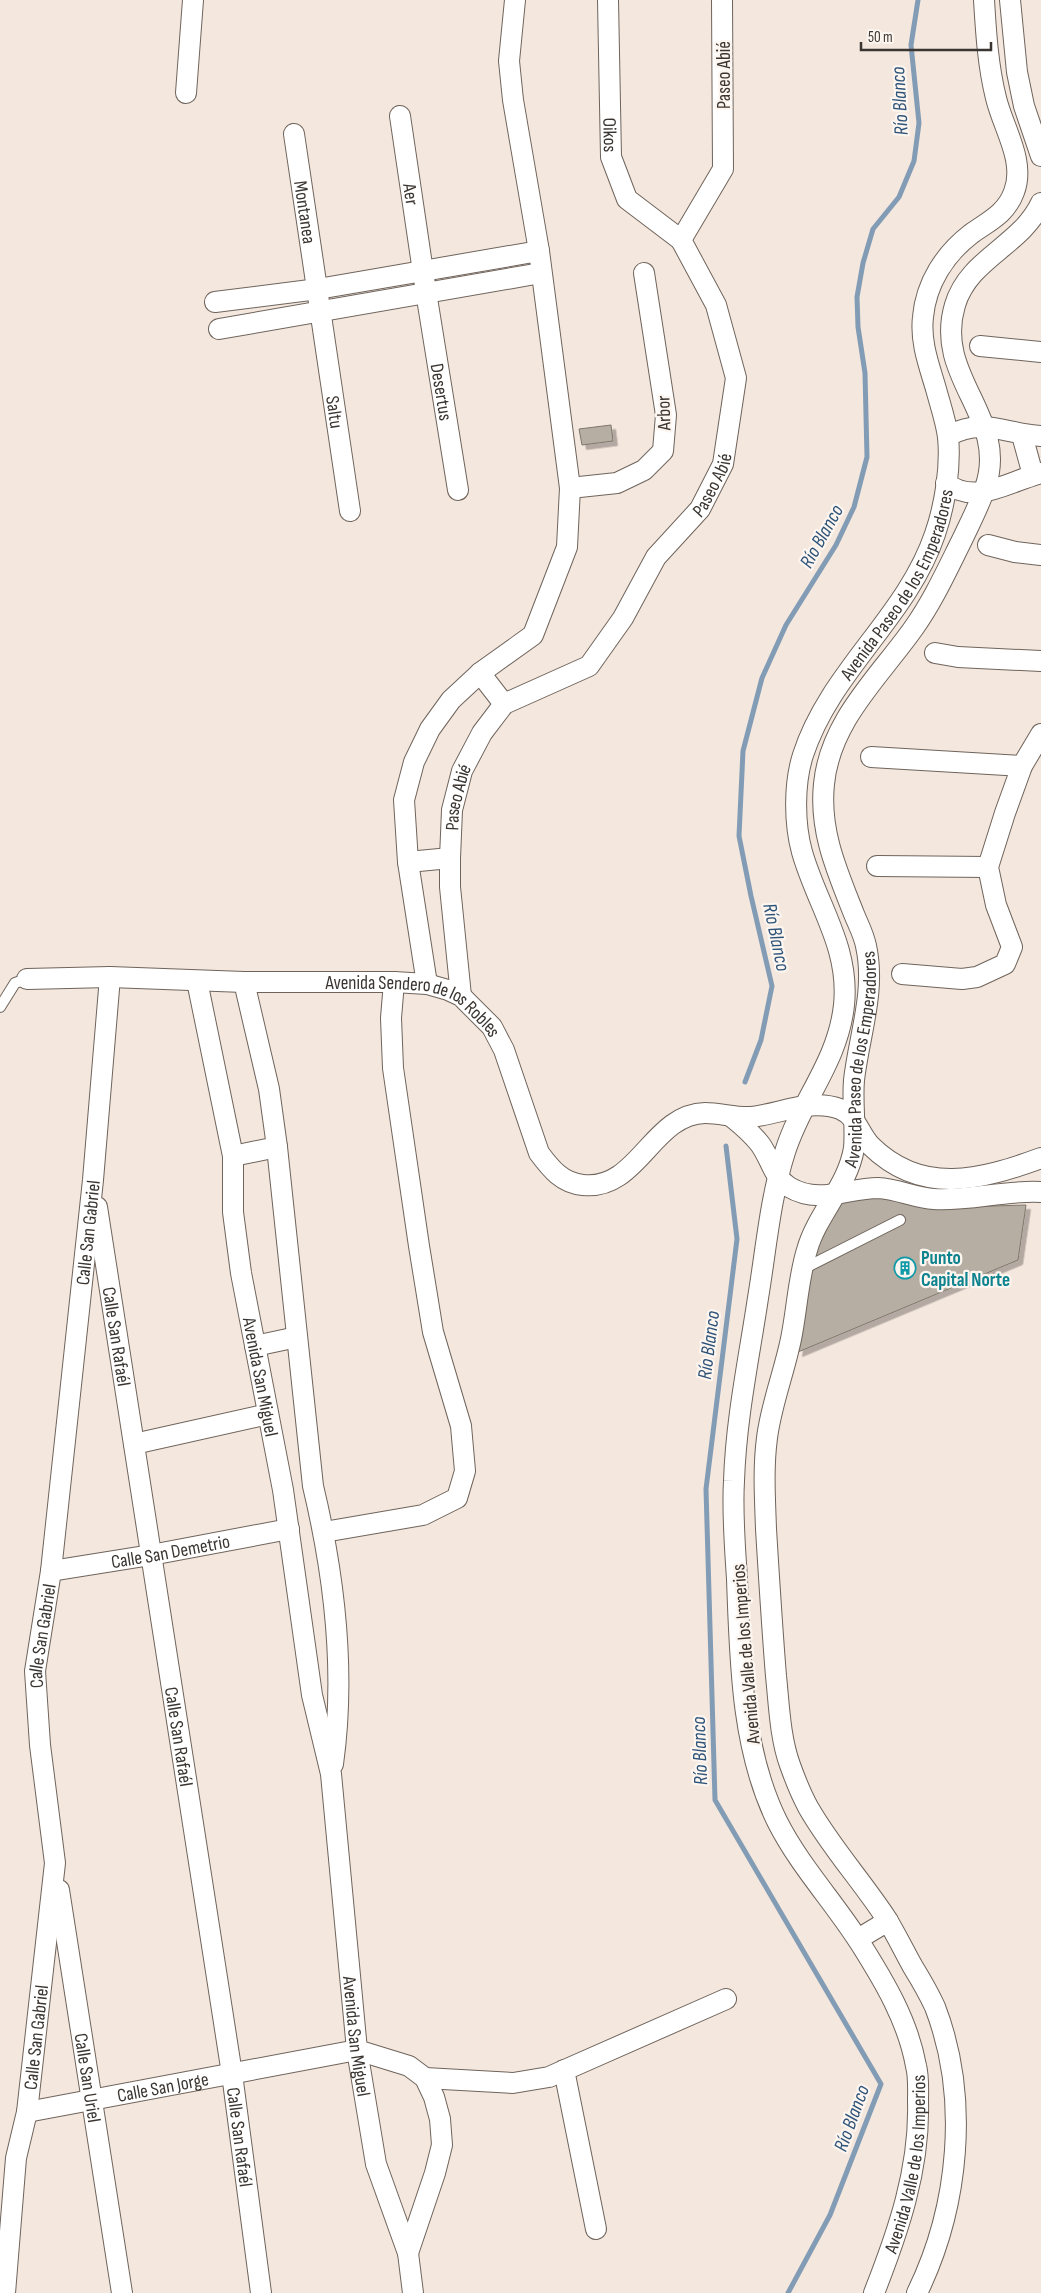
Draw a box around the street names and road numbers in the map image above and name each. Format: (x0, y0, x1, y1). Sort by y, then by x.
street label: Paseo Abié (713, 41, 736, 109)
street label: Oikos (597, 117, 621, 153)
street label: Montanea (288, 179, 320, 246)
street label: Aer (397, 181, 423, 207)
street label: Desertus (425, 362, 457, 423)
street label: Saltu (320, 394, 348, 430)
street label: Arbor (652, 394, 677, 432)
street label: Paseo Abié (688, 452, 737, 523)
street label: Avenida Paseo de los Emperadores (835, 487, 959, 686)
street label: Paseo Abié (441, 760, 477, 831)
street label: Avenida Paseo de los Emperadores (839, 950, 882, 1171)
street label: Avenida Sendero de los Robles (325, 972, 505, 1041)
street label: Calle San Gabriel (72, 1179, 106, 1286)
street label: Calle San Rafaél (97, 1285, 135, 1388)
street label: Avenida San Miguel (237, 1315, 282, 1439)
street label: Calle San Demetrio (110, 1530, 232, 1574)
street label: Avenida Valle de los Imperios (727, 1563, 766, 1746)
street label: Calle San Gabriel (25, 1582, 62, 1689)
street label: Calle San Rafaél (159, 1686, 197, 1788)
street label: Avenida San Miguel (337, 1974, 375, 2098)
street label: Calle San Gabriel (20, 1984, 54, 2091)
street label: Calle San Uriel (69, 2032, 105, 2124)
street label: Calle San Jorge (115, 2068, 211, 2108)
street label: Avenida Valle de los Imperios (880, 2074, 931, 2258)
street label: Calle San Rafaél (221, 2086, 257, 2188)

